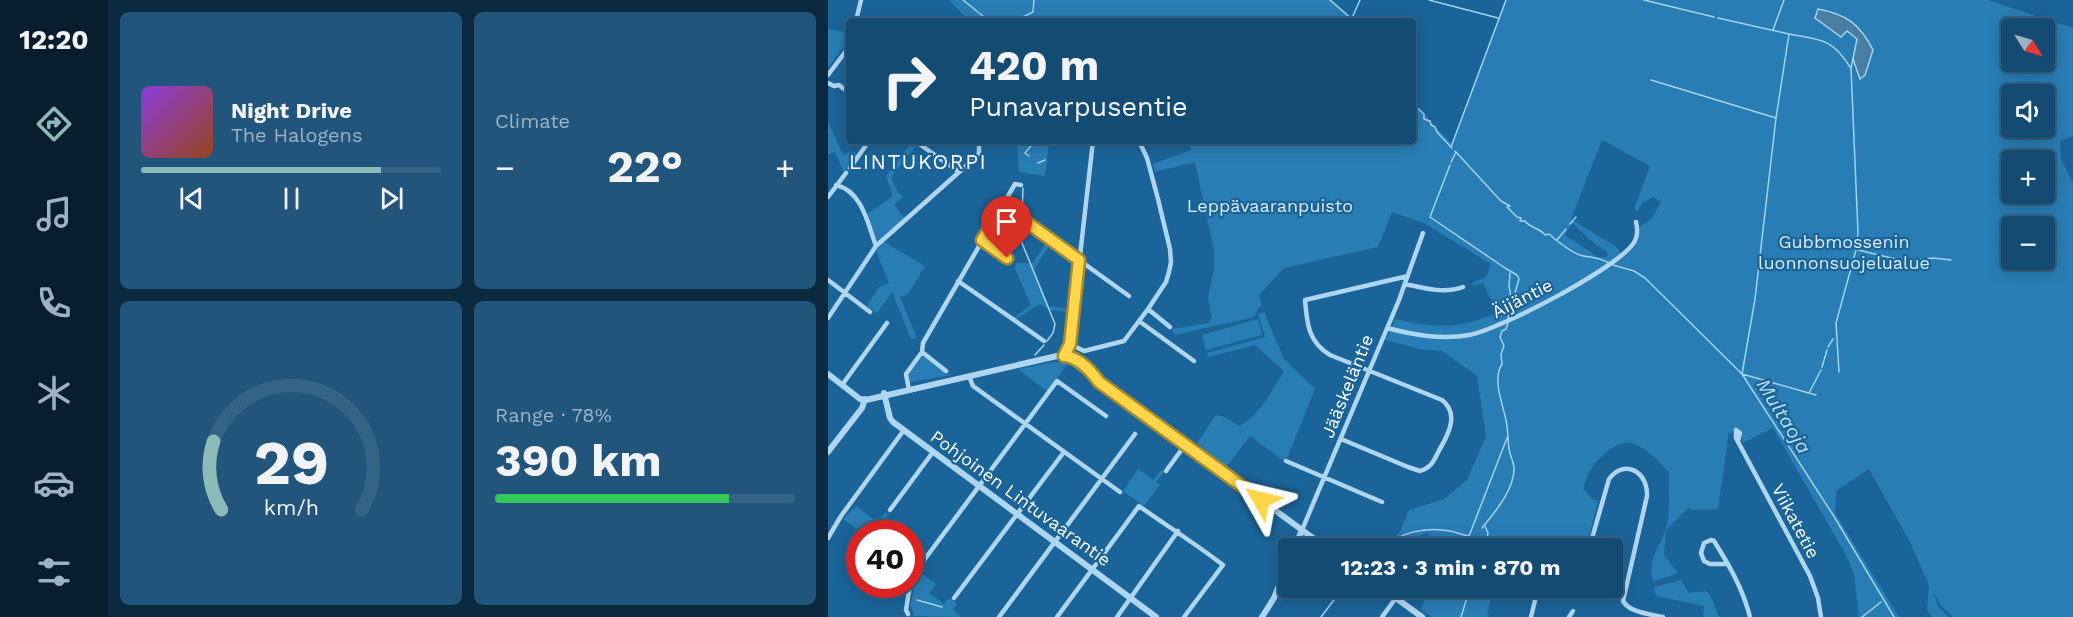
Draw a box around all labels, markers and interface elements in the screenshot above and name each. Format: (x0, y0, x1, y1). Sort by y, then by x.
north arrow (2001, 18, 2055, 72)
map controls (2001, 18, 2055, 270)
text: 12:20 (19, 24, 89, 56)
text: 420 m (969, 41, 1099, 90)
icon: right (870, 42, 948, 120)
button: sound (2001, 84, 2055, 138)
text: Punavarpusentie (969, 91, 1188, 123)
text: Night Drive (231, 98, 352, 123)
icon: directions (33, 103, 75, 145)
text: Climate (495, 109, 570, 133)
text: The Halogens (231, 123, 363, 147)
text: 22° (607, 140, 683, 193)
text: − (495, 148, 515, 187)
text: + (775, 148, 795, 187)
district label: LINTUKORPI (849, 149, 987, 174)
button: + (2001, 150, 2055, 204)
icon: previous (175, 182, 208, 215)
icon: pause (275, 182, 308, 215)
icon: next (375, 182, 408, 215)
icon: music (33, 193, 75, 235)
park label: Leppävaaranpuisto (1187, 195, 1353, 216)
pin (981, 196, 1032, 258)
icon: arrive (990, 205, 1023, 238)
button: − (2001, 216, 2055, 270)
park label: Gubbmossenin luonnonsuojelualue (1758, 231, 1930, 273)
street label: Äijäntie (1488, 274, 1556, 322)
icon: phone (33, 282, 75, 324)
street label: Jääskeläntie (1317, 331, 1377, 441)
icon: climate (33, 372, 75, 414)
water label: Multaoja (1752, 374, 1816, 458)
text: Range · 78% (495, 403, 612, 427)
text: 29 (253, 426, 329, 499)
street label: Pohjoinen Lintuvaarantie (927, 426, 1115, 570)
text: 390 km (495, 434, 662, 487)
icon: car (33, 462, 75, 504)
position arrow (1229, 468, 1293, 532)
street label: Viikatetie (1768, 480, 1824, 562)
text: km/h (263, 495, 319, 520)
speed limit sign: 40 (846, 520, 924, 598)
icon: filters (33, 551, 75, 593)
text: 12:23 · 3 min · 870 m (1341, 555, 1560, 580)

